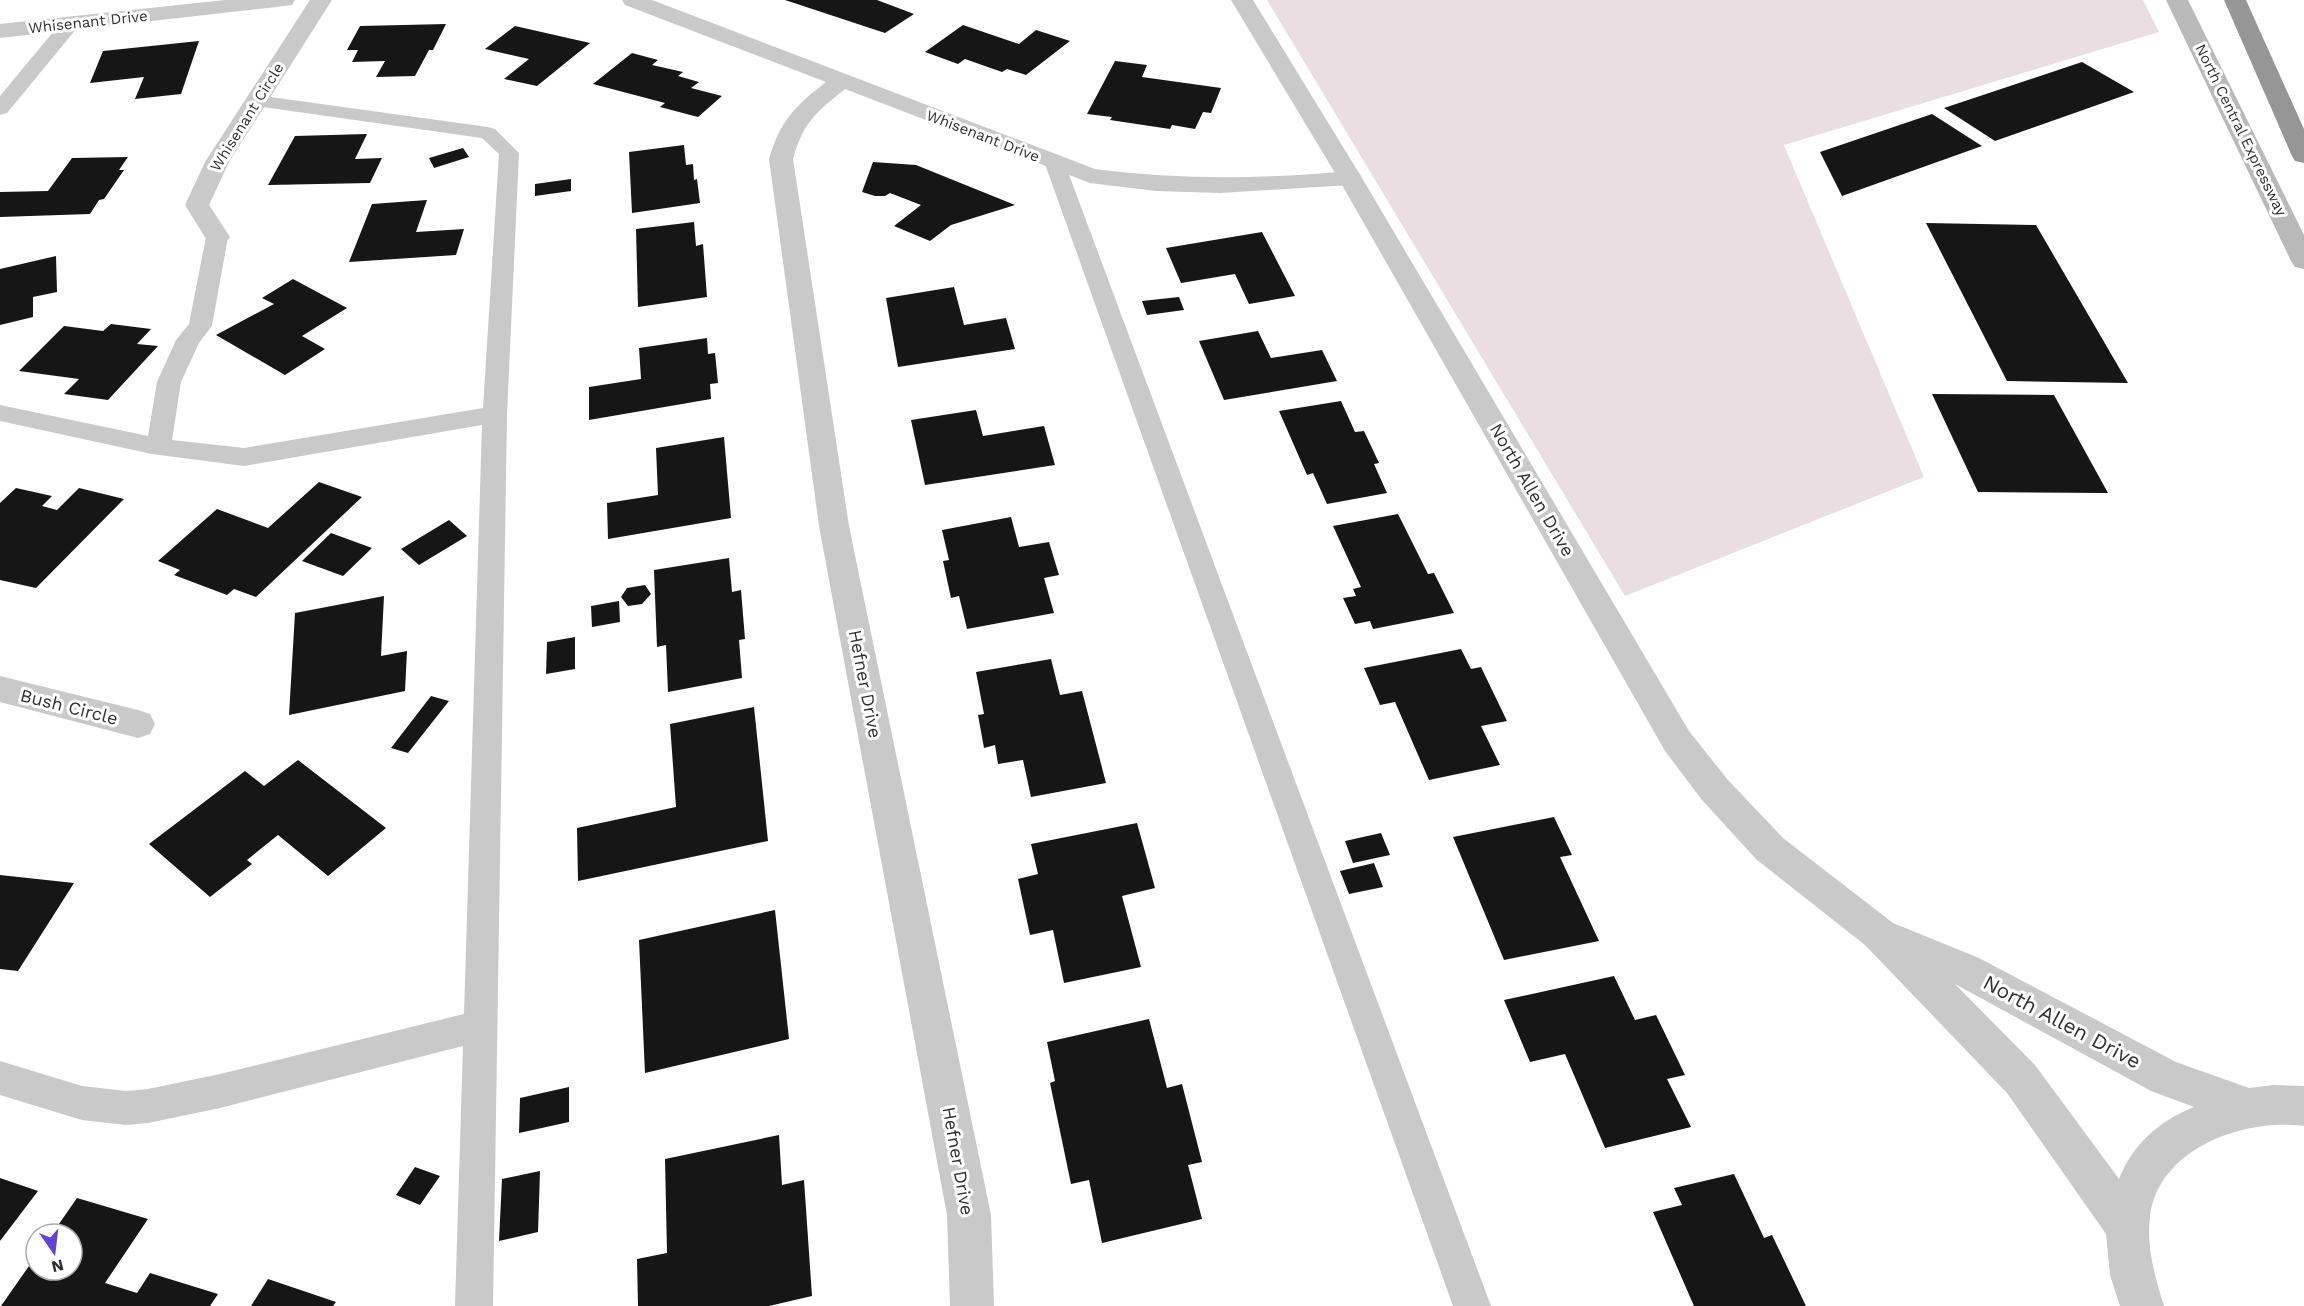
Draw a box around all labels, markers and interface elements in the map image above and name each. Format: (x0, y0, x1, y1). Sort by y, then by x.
street label: Whisenant Drive (27, 7, 149, 37)
street label: North Central Expressway (2191, 41, 2291, 219)
street label: Whisenant Circle (206, 59, 288, 175)
street label: Whisenant Drive (924, 106, 1042, 166)
street label: North Allen Drive (1486, 420, 1579, 560)
street label: Hefner Drive (845, 628, 886, 740)
street label: Bush Circle (18, 684, 120, 729)
street label: North Allen Drive (1979, 969, 2145, 1074)
street label: Hefner Drive (939, 1105, 978, 1217)
north arrow (24, 1222, 84, 1282)
text: N (49, 1255, 66, 1277)

